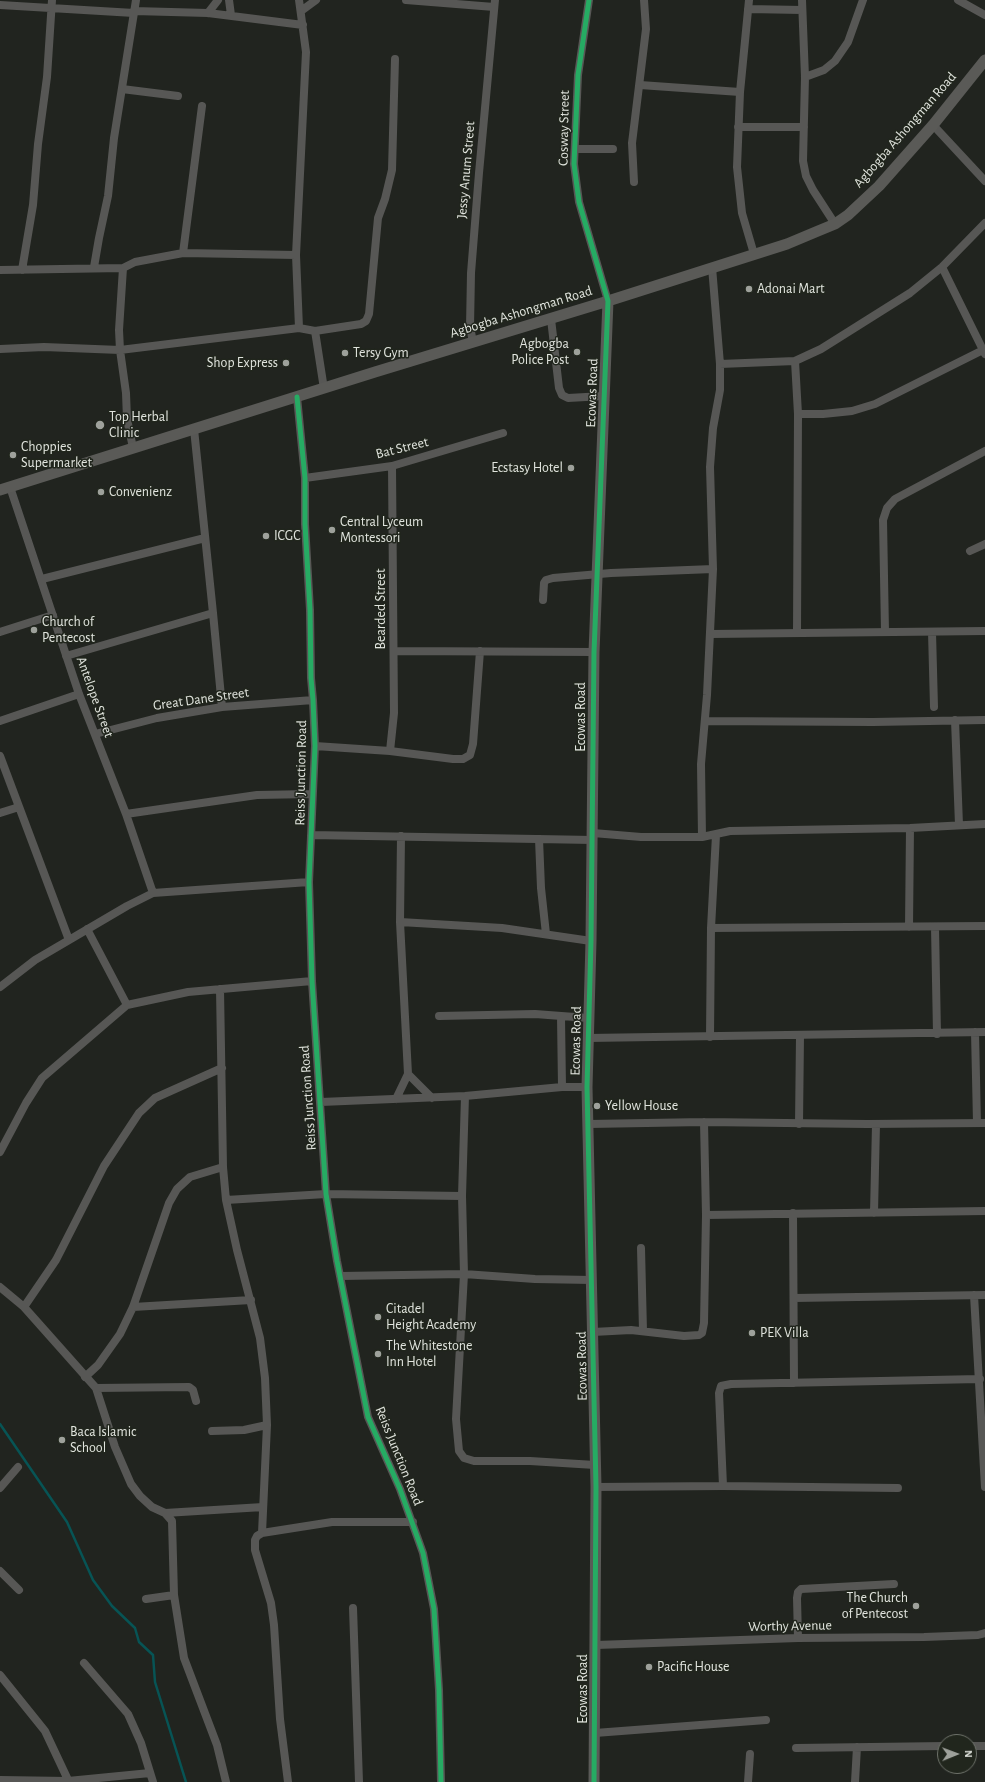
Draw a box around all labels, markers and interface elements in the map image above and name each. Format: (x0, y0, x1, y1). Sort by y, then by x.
street label: Agbogba Ashongman Road (850, 69, 960, 191)
street label: Cosway Street (555, 90, 573, 166)
street label: Jessy Anum Street (453, 121, 479, 219)
place label: Adonai Mart (757, 281, 824, 297)
street label: Agbogba Ashongman Road (448, 282, 594, 342)
marker: Adonai Mart (744, 284, 754, 294)
place label: Agbogba Police Post (511, 336, 569, 368)
place label: Tersy Gym (353, 345, 409, 361)
marker: Agbogba Police Post (572, 347, 582, 357)
marker: Tersy Gym (340, 348, 350, 358)
place label: Shop Express (207, 355, 278, 371)
marker: Shop Express (281, 358, 291, 368)
street label: Ecowas Road (582, 358, 602, 428)
place label: Top Herbal Clinic (109, 409, 169, 442)
marker: Top Herbal Clinic (94, 419, 106, 431)
street label: Bat Street (374, 433, 430, 463)
place label: Choppies Supermarket (21, 439, 92, 472)
marker: Choppies Supermarket (8, 450, 18, 460)
place label: Ecstasy Hotel (491, 460, 563, 476)
marker: Ecstasy Hotel (566, 463, 576, 473)
place label: Convenienz (109, 484, 172, 500)
marker: Convenienz (96, 487, 106, 497)
place label: Central Lyceum Montessori (340, 514, 423, 546)
marker: Central Lyceum Montessori (327, 525, 337, 535)
place label: ICGC (274, 528, 300, 544)
marker: ICGC (261, 531, 271, 541)
street label: Bearded Street (373, 569, 389, 649)
place label: Church of Pentecost (42, 614, 95, 646)
marker: Church of Pentecost (29, 625, 39, 635)
street label: Antelope Street (73, 654, 117, 740)
street label: Ecowas Road (573, 682, 589, 752)
street label: Great Dane Street (152, 684, 250, 714)
street label: Reiss Junction Road (292, 720, 310, 826)
street label: Ecowas Road (567, 1006, 585, 1076)
street label: Reiss Junction Road (296, 1045, 320, 1151)
place label: Yellow House (605, 1098, 678, 1114)
marker: Yellow House (592, 1101, 602, 1111)
place label: Citadel Height Academy (386, 1301, 476, 1334)
marker: Citadel Height Academy (373, 1312, 383, 1322)
place label: PEK Villa (760, 1325, 809, 1341)
marker: PEK Villa (747, 1328, 757, 1338)
street label: Ecowas Road (573, 1331, 591, 1401)
place label: The Whitestone Inn Hotel (386, 1338, 472, 1370)
marker: The Whitestone Inn Hotel (373, 1349, 383, 1359)
street label: Reiss Junction Road (371, 1404, 427, 1508)
place label: Baca Islamic School (70, 1424, 136, 1456)
marker: Baca Islamic School (57, 1435, 67, 1445)
place label: The Church of Pentecost (842, 1590, 908, 1622)
marker: The Church of Pentecost (911, 1601, 921, 1611)
street label: Worthy Avenue (748, 1617, 832, 1635)
street label: Ecowas Road (575, 1654, 591, 1724)
place label: Pacific House (657, 1659, 730, 1675)
marker: Pacific House (644, 1662, 654, 1672)
north arrow (937, 1734, 977, 1774)
text: N (963, 1750, 974, 1758)

